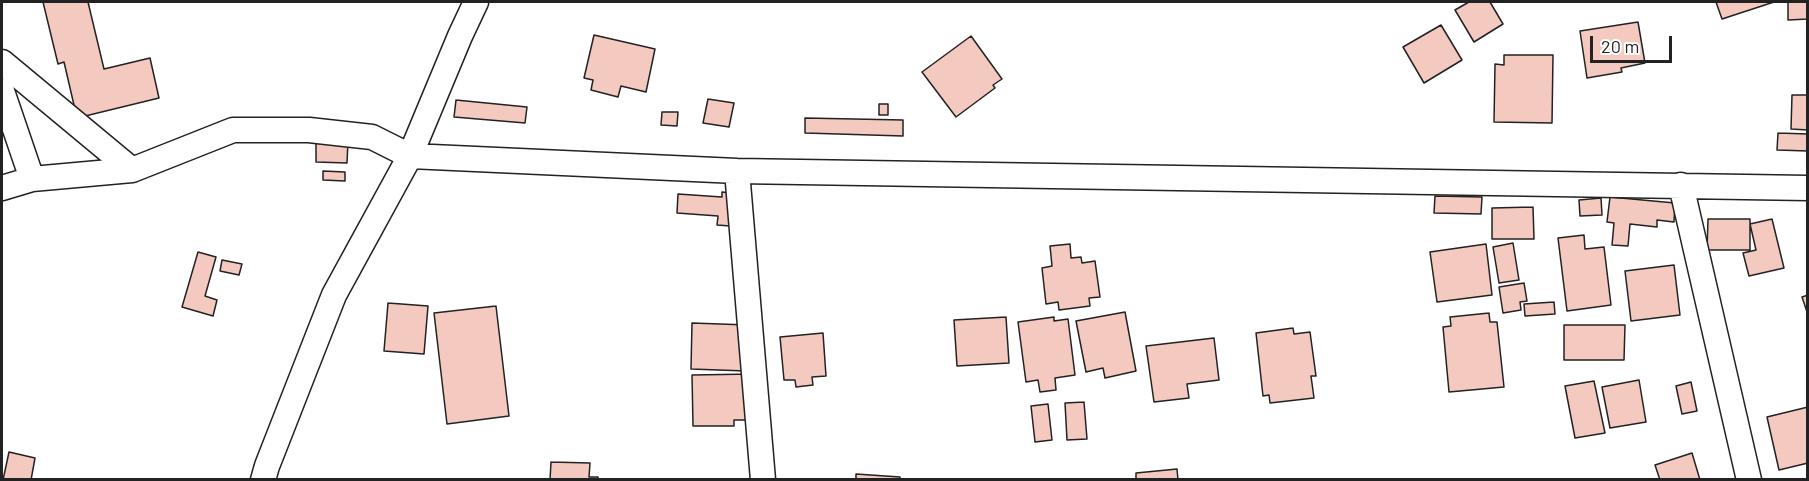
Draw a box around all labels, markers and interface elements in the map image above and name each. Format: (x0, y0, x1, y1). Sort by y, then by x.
scale bar (1593, 24, 1676, 62)
text: 20 m (1601, 35, 1639, 57)

